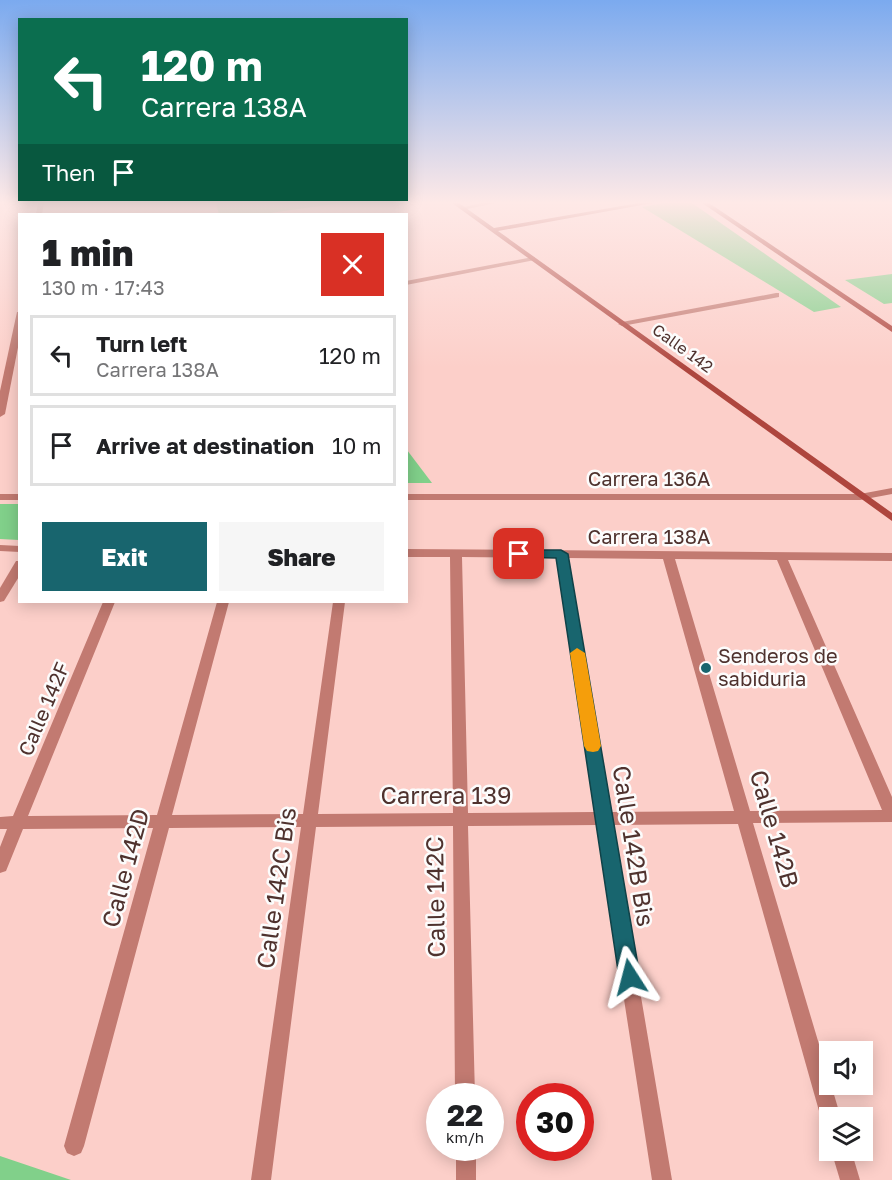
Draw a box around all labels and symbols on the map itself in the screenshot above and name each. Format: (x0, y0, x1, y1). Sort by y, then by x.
street label: Calle 142 (649, 319, 717, 377)
street label: Carrera 136A (588, 466, 710, 490)
street label: Carrera 138A (588, 524, 710, 548)
pin (493, 528, 544, 579)
place label: Senderos de sabiduria (718, 643, 838, 690)
street label: Calle 142F (13, 658, 74, 759)
marker: Senderos de sabiduria (699, 661, 713, 675)
street label: Calle 142B Bis (607, 763, 662, 928)
street label: Calle 142B (745, 766, 806, 891)
street label: Carrera 139 (380, 780, 512, 809)
street label: Calle 142D (95, 805, 154, 930)
street label: Calle 142C Bis (250, 805, 301, 970)
street label: Calle 142C (419, 836, 450, 958)
position arrow (598, 945, 662, 1009)
speed limit sign: 30 (516, 1083, 594, 1161)

